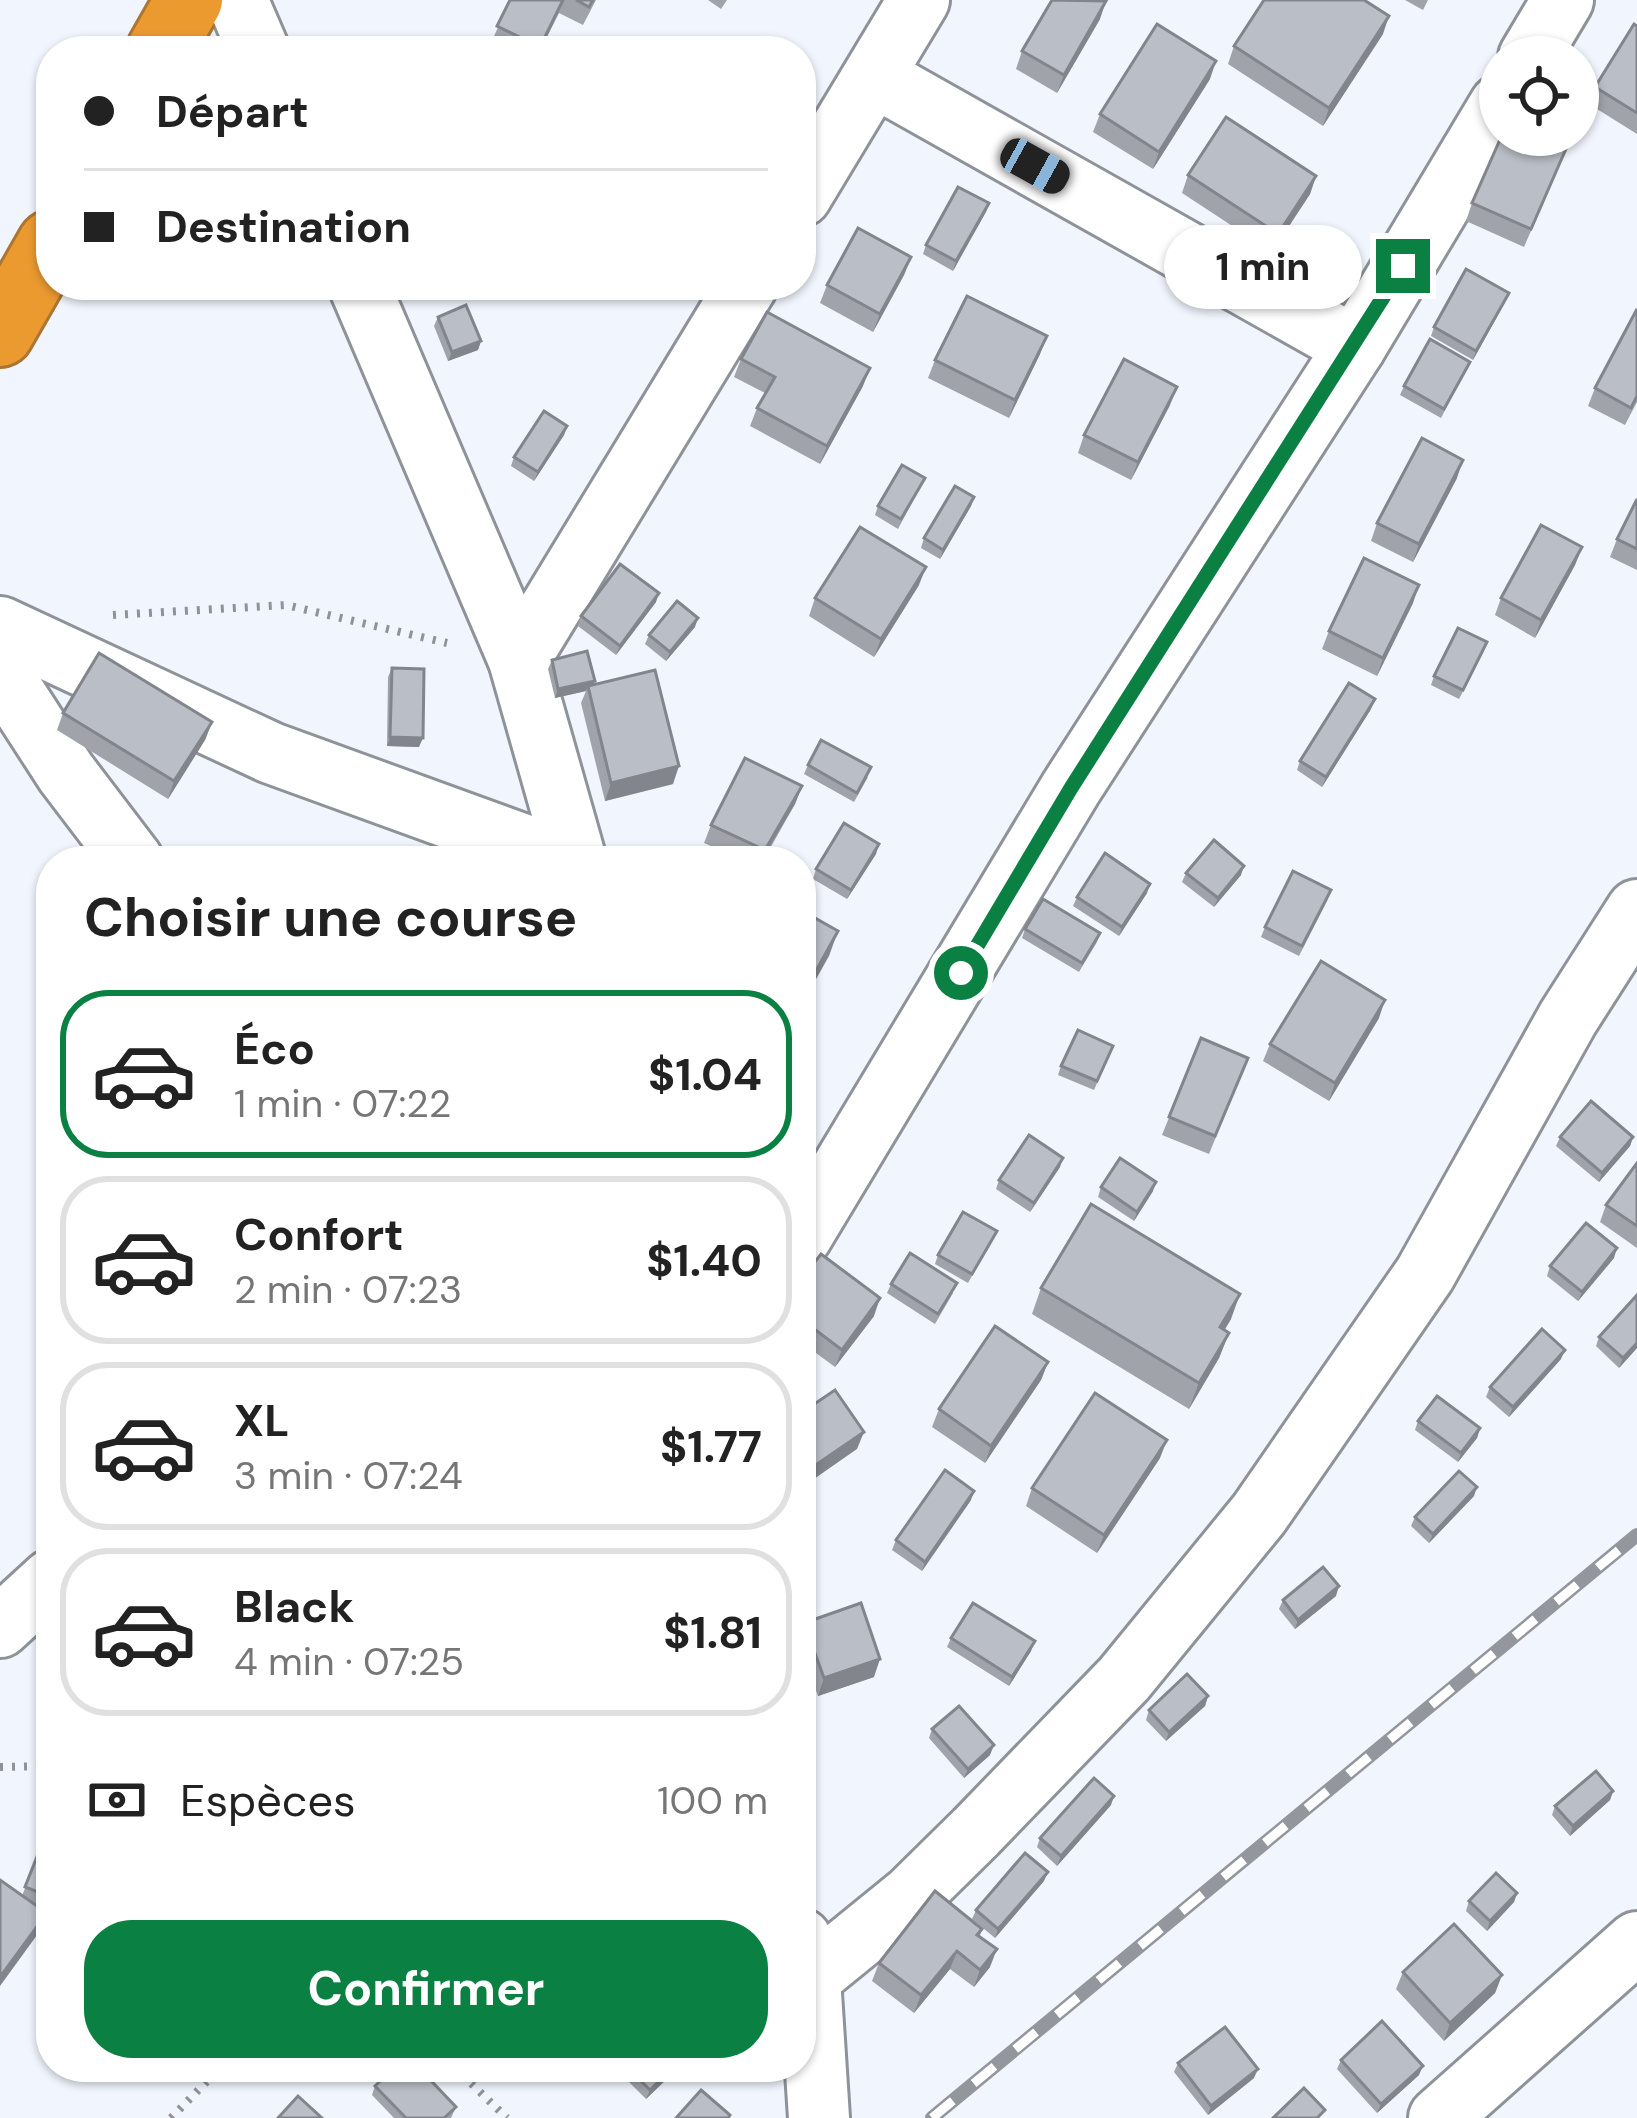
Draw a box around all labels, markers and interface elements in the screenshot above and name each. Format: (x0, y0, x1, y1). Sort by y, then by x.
map controls (1479, 36, 1599, 156)
button: locate (1479, 36, 1599, 156)
text: Départ (156, 82, 309, 141)
car (995, 133, 1075, 199)
text: Destination (156, 197, 411, 256)
callout: 1 min (1163, 224, 1361, 308)
route end (1376, 239, 1430, 293)
text: 1 min (1216, 241, 1310, 292)
text: Choisir une course (84, 882, 577, 953)
route start (934, 946, 988, 1000)
text: Éco (234, 1019, 315, 1078)
icon: car (90, 1020, 198, 1128)
text: $1.04 (648, 1045, 762, 1104)
text: 1 min · 07:22 (234, 1078, 451, 1129)
text: Confort (234, 1205, 404, 1264)
icon: car (90, 1206, 198, 1314)
text: $1.40 (646, 1231, 762, 1290)
text: 2 min · 07:23 (234, 1264, 462, 1315)
text: XL (234, 1391, 289, 1450)
icon: car (90, 1392, 198, 1500)
text: $1.77 (660, 1417, 762, 1476)
text: 3 min · 07:24 (234, 1450, 463, 1501)
text: Black (234, 1577, 354, 1636)
icon: car (90, 1578, 198, 1686)
text: $1.81 (663, 1603, 762, 1662)
text: 4 min · 07:25 (234, 1636, 464, 1687)
icon: cash (84, 1767, 150, 1833)
text: Espèces (180, 1771, 356, 1830)
text: 100 m (657, 1775, 768, 1826)
button: Confirmer (84, 1920, 768, 2058)

